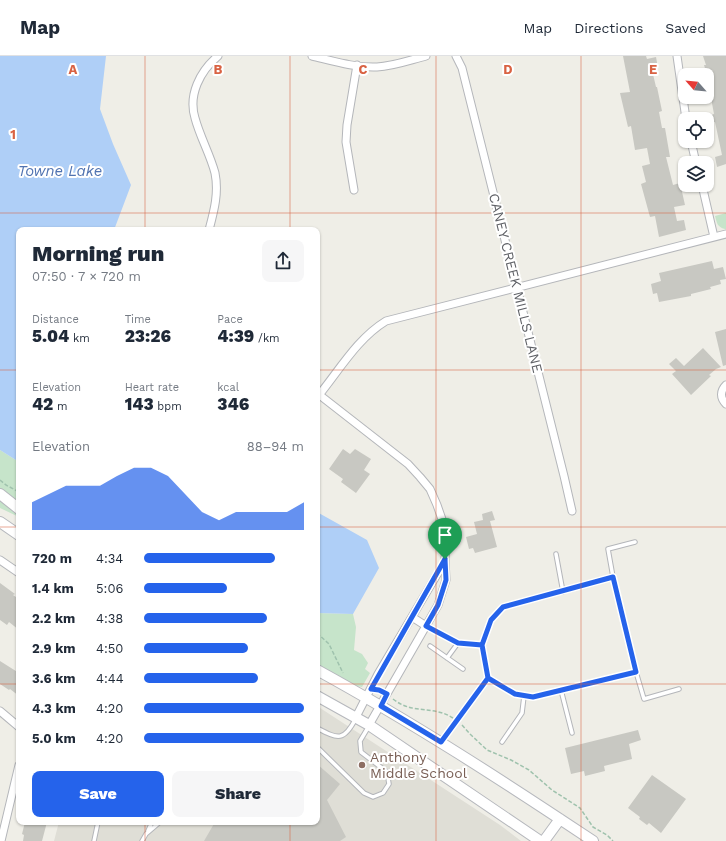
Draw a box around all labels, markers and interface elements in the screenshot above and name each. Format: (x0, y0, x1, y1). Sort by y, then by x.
text: Map (20, 16, 60, 39)
text: Map (524, 20, 552, 36)
text: Directions (574, 20, 643, 36)
text: Saved (665, 20, 706, 36)
text: A (69, 62, 78, 77)
text: B (214, 62, 223, 77)
text: C (359, 62, 368, 77)
text: D (503, 62, 513, 77)
text: E (649, 62, 657, 77)
north arrow (678, 68, 714, 104)
map controls (678, 68, 714, 192)
button: locate (678, 112, 714, 148)
text: 1 (10, 127, 16, 142)
button: layers (678, 156, 714, 192)
water label: Towne Lake (18, 162, 102, 180)
street label: CANEY CREEK MILLS LANE (486, 192, 546, 374)
button: share (262, 240, 304, 282)
text: Morning run (32, 241, 164, 266)
text: 07:50 · 7 × 720 m (32, 269, 141, 284)
text: Distance (32, 313, 79, 326)
text: Time (125, 313, 151, 326)
text: Pace (217, 313, 243, 326)
text: 5.04 (32, 326, 69, 346)
text: 23:26 (125, 326, 171, 346)
text: 4:39 (217, 326, 254, 346)
text: km (69, 332, 90, 345)
text: /km (254, 332, 280, 345)
text: Elevation (32, 381, 81, 394)
text: Heart rate (125, 381, 179, 394)
text: kcal (217, 381, 239, 394)
text: 42 (32, 394, 53, 414)
text: 143 (125, 394, 154, 414)
text: 346 (217, 394, 249, 414)
text: m (53, 400, 67, 413)
text: bpm (154, 400, 182, 413)
text: Elevation (32, 439, 90, 454)
text: 88–94 m (247, 439, 304, 454)
pin (428, 518, 462, 559)
icon: arrive (434, 524, 456, 546)
text: 720 m (32, 551, 72, 566)
text: 4:34 (96, 551, 123, 566)
text: 1.4 km (32, 581, 74, 596)
text: 5:06 (96, 581, 123, 596)
text: 2.2 km (32, 611, 75, 626)
text: 4:38 (96, 611, 123, 626)
text: 2.9 km (32, 641, 76, 656)
text: 4:50 (96, 641, 123, 656)
text: 3.6 km (32, 671, 75, 686)
text: 4:44 (96, 671, 124, 686)
text: 4.3 km (32, 701, 76, 716)
text: 4:20 (96, 701, 123, 716)
text: 5.0 km (32, 731, 76, 746)
text: 4:20 (96, 731, 123, 746)
place label: Anthony Middle School (370, 749, 468, 781)
marker: Anthony Middle School (357, 760, 367, 770)
button: Save (32, 771, 164, 817)
button: Share (172, 771, 304, 817)

